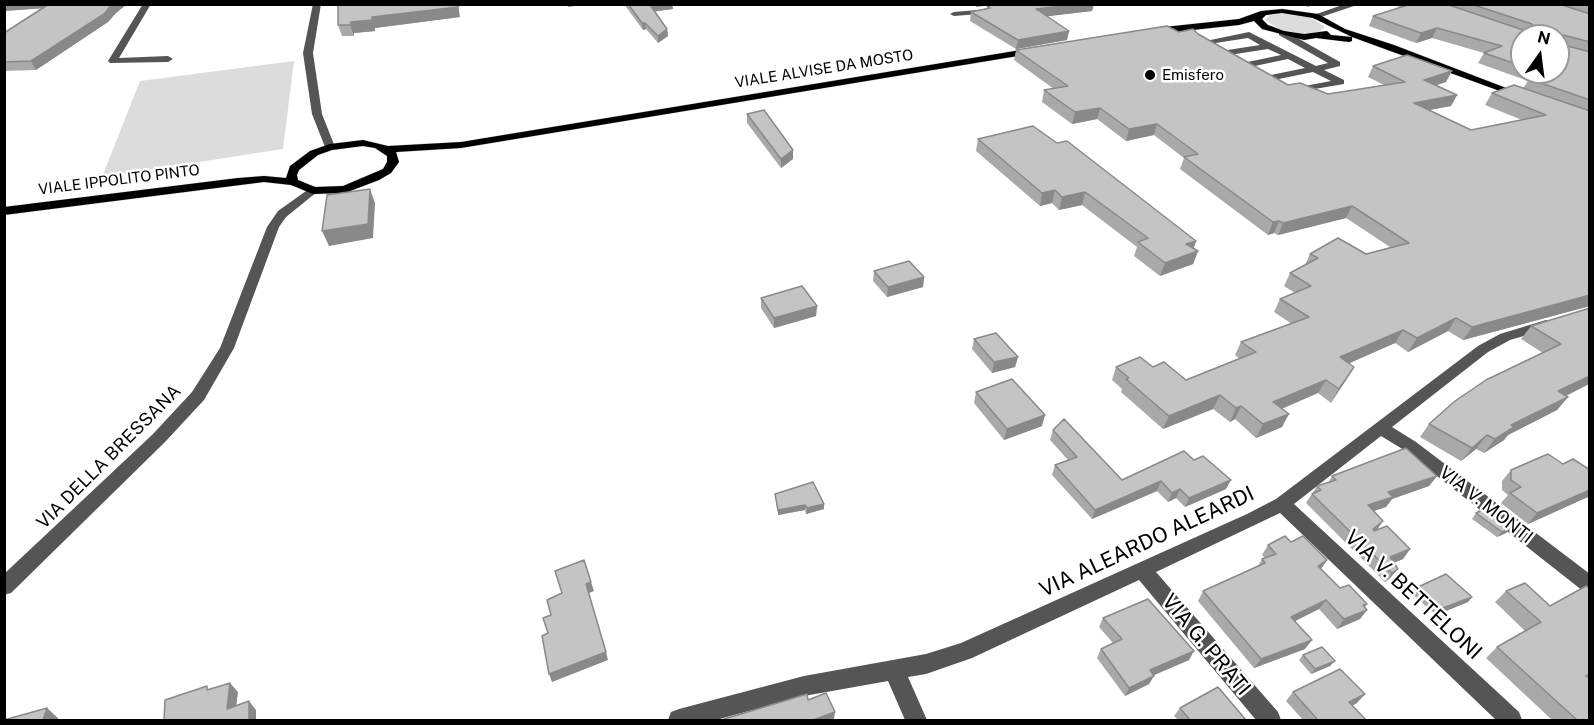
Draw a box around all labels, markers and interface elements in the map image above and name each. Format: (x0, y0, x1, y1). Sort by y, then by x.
north arrow (1510, 24, 1570, 84)
text: N (1536, 27, 1552, 49)
street label: VIALE ALVISE DA MOSTO (734, 46, 914, 92)
place label: Emisfero (1162, 66, 1224, 84)
marker: Emisfero (1143, 68, 1157, 82)
street label: VIALE IPPOLITO PINTO (37, 161, 201, 199)
street label: VIA DELLA BRESSANA (32, 380, 186, 534)
street label: VIA V. MONTI (1435, 462, 1537, 548)
street label: VIA ALEARDO ALEARDI (1036, 481, 1258, 603)
street label: VIA V. BETTELONI (1339, 525, 1487, 665)
street label: VIA G. PRATI (1156, 589, 1256, 701)

